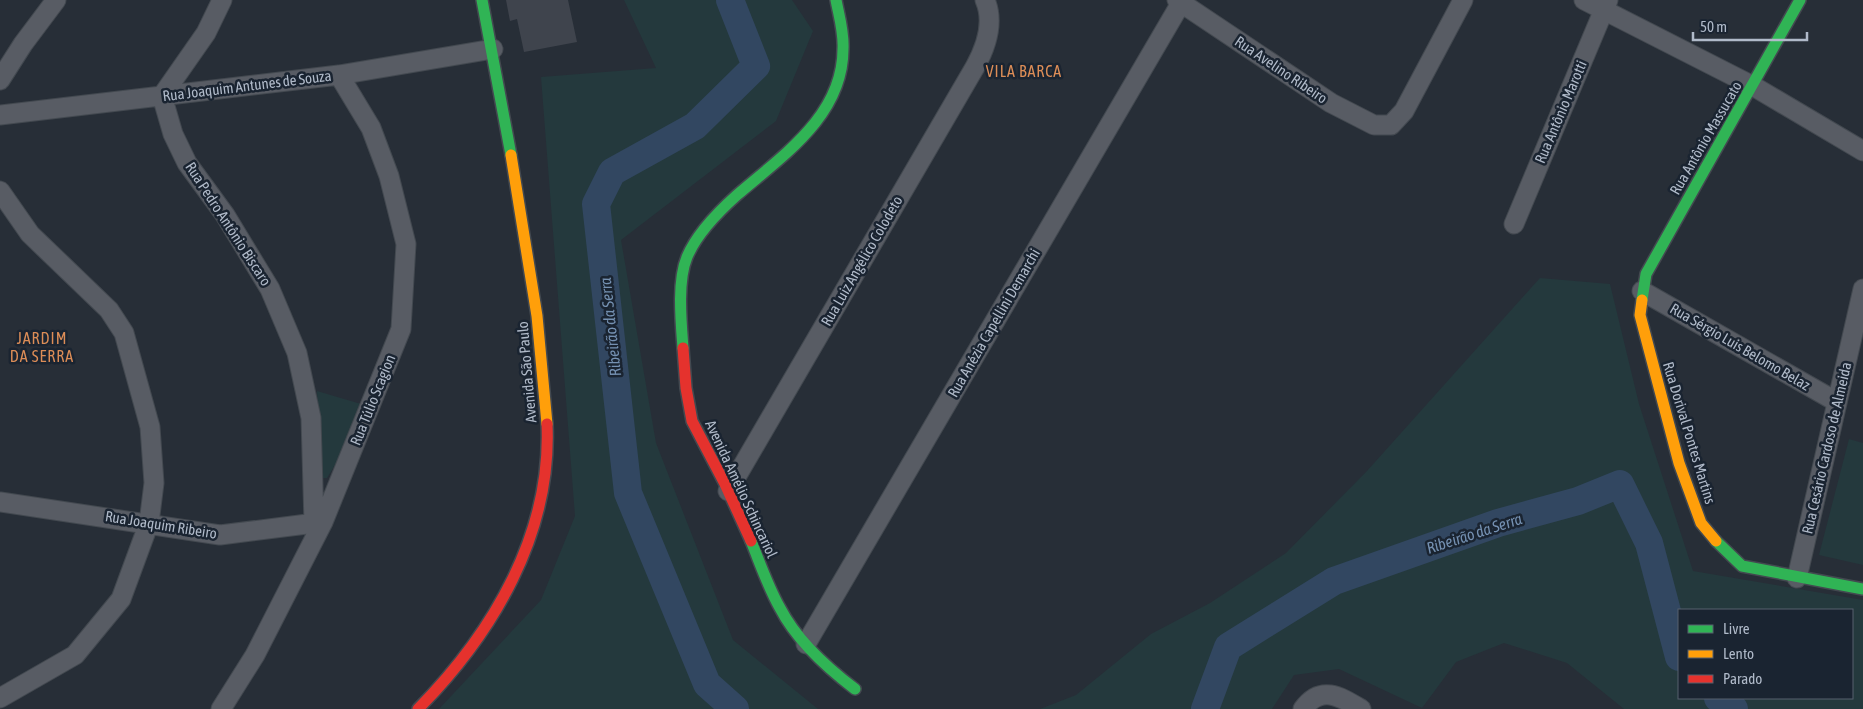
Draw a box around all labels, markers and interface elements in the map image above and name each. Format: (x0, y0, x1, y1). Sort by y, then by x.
scale bar (1693, 10, 1807, 42)
text: 50 m (1700, 18, 1727, 35)
street label: Rua Avelino Ribeiro (1232, 32, 1331, 107)
street label: Rua Antônio Marotti (1531, 58, 1590, 166)
district label: VILA BARCA (986, 62, 1062, 80)
street label: Rua Joaquim Antunes de Souza (162, 67, 332, 104)
street label: Rua Antônio Massucato (1666, 78, 1745, 197)
street label: Rua Pedro Antônio Biscaro (182, 159, 275, 289)
street label: Rua Luiz Angélico Colodeto (817, 193, 906, 329)
street label: Rua Anézia Capellini Demarchi (944, 245, 1043, 400)
water label: Ribeirão da Serra (596, 276, 624, 377)
street label: Rua Sérgio Luis Belomo Belaz (1667, 300, 1814, 394)
street label: Avenida São Paulo (514, 321, 539, 423)
district label: JARDIM DA SERRA (10, 329, 74, 365)
street label: Rua Túlio Scagion (347, 352, 398, 448)
street label: Rua Dorival Pontes Martins (1660, 360, 1719, 506)
street label: Rua Cesário Cardoso de Almeida (1798, 360, 1855, 535)
street label: Avenida Amélio Schincariol (702, 417, 781, 560)
street label: Rua Joaquim Ribeiro (104, 507, 218, 542)
water label: Ribeirão da Serra (1424, 509, 1524, 557)
legend (1678, 609, 1853, 699)
text: Livre (1723, 620, 1750, 637)
text: Lento (1723, 645, 1754, 662)
text: Parado (1723, 670, 1762, 687)

